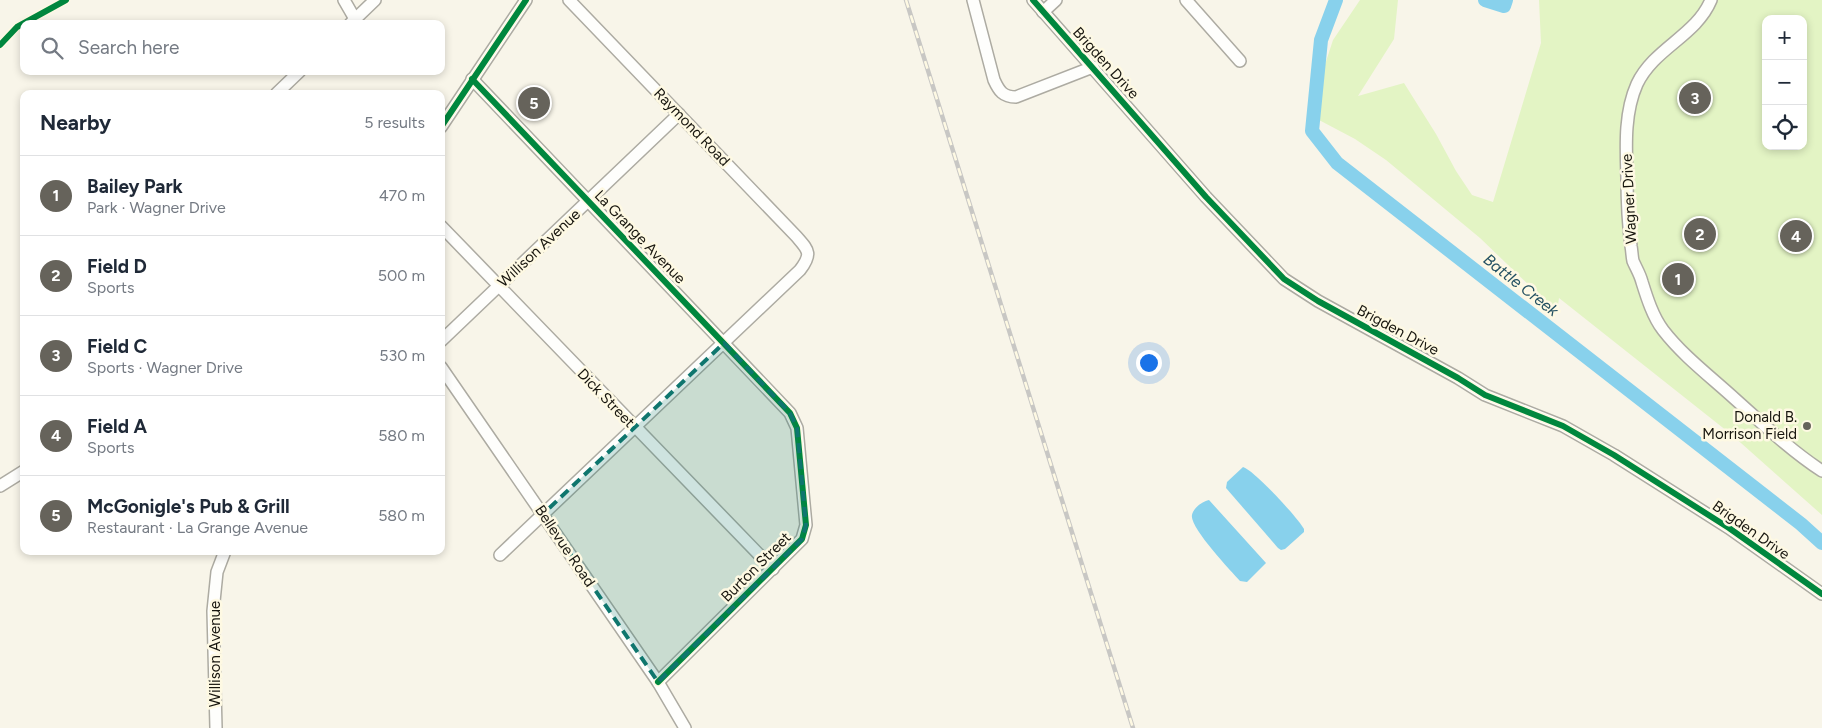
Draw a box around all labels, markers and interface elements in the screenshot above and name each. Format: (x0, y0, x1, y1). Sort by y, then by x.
map controls (1762, 15, 1807, 150)
button: + (1762, 15, 1807, 60)
search box (20, 20, 445, 75)
street label: Brigden Drive (1069, 23, 1143, 103)
icon: search (38, 34, 66, 62)
text: Search here (78, 36, 180, 59)
button: − (1762, 60, 1807, 105)
pin: 3 (1679, 79, 1711, 117)
pin: 5 (518, 84, 550, 122)
street label: Raymond Road (650, 84, 734, 170)
button: locate (1762, 105, 1807, 150)
text: Nearby (40, 110, 111, 135)
text: 5 results (364, 113, 425, 132)
street label: Wagner Drive (1618, 153, 1640, 245)
text: Bailey Park (87, 175, 183, 198)
text: 1 (53, 186, 59, 205)
text: 470 m (379, 186, 425, 205)
street label: La Grange Avenue (591, 186, 689, 288)
text: Park · Wagner Drive (87, 198, 226, 217)
street label: Willison Avenue (494, 205, 584, 291)
pin: 2 (1684, 215, 1716, 253)
pin: 4 (1780, 217, 1812, 255)
water label: Battle Creek (1480, 250, 1563, 321)
text: Field D (87, 255, 147, 278)
pin: 1 (1662, 260, 1694, 298)
text: 2 (51, 266, 61, 285)
text: 500 m (378, 266, 425, 285)
text: Sports (87, 278, 134, 297)
street label: Brigden Drive (1354, 301, 1442, 359)
text: Field C (87, 335, 147, 358)
text: 3 (52, 346, 60, 365)
text: 530 m (379, 346, 425, 365)
your location (1136, 350, 1162, 376)
text: Sports · Wagner Drive (87, 358, 243, 377)
street label: Dick Street (574, 365, 639, 431)
place label: Donald B. Morrison Field (1702, 408, 1797, 443)
text: Field A (87, 415, 147, 438)
marker: Donald B. Morrison Field (1801, 420, 1813, 432)
text: 4 (51, 426, 61, 445)
text: 580 m (378, 426, 425, 445)
text: Sports (87, 438, 134, 457)
text: McGonigle's Pub & Grill (87, 495, 290, 518)
street label: Brigden Drive (1709, 497, 1793, 563)
street label: Bellevue Road (531, 502, 599, 590)
text: 5 (51, 506, 61, 525)
text: 580 m (378, 506, 425, 525)
text: Restaurant · La Grange Avenue (87, 518, 308, 537)
street label: Burton Street (717, 528, 795, 606)
street label: Willison Avenue (206, 601, 224, 707)

